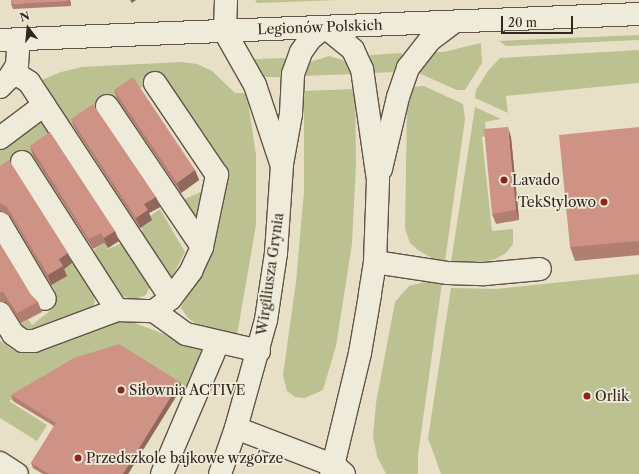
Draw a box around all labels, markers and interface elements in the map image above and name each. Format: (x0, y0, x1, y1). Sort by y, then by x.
north arrow (8, 8, 48, 48)
text: N (18, 8, 31, 25)
scale bar (503, 8, 575, 34)
text: 20 m (508, 15, 537, 30)
street label: Legionów Polskich (257, 16, 383, 38)
place label: Lavado (512, 172, 560, 188)
marker: Lavado (499, 175, 509, 185)
place label: TekStylowo (518, 194, 596, 210)
marker: TekStylowo (599, 197, 609, 207)
street label: Wirgiliusza Grynia (253, 211, 287, 337)
place label: Siłownia ACTIVE (129, 382, 246, 398)
marker: Siłownia ACTIVE (116, 385, 126, 395)
place label: Orlik (595, 388, 629, 404)
marker: Orlik (582, 391, 592, 401)
place label: Przedszkole bajkowe wzgórze (86, 450, 284, 466)
marker: Przedszkole bajkowe wzgórze (73, 453, 83, 463)

